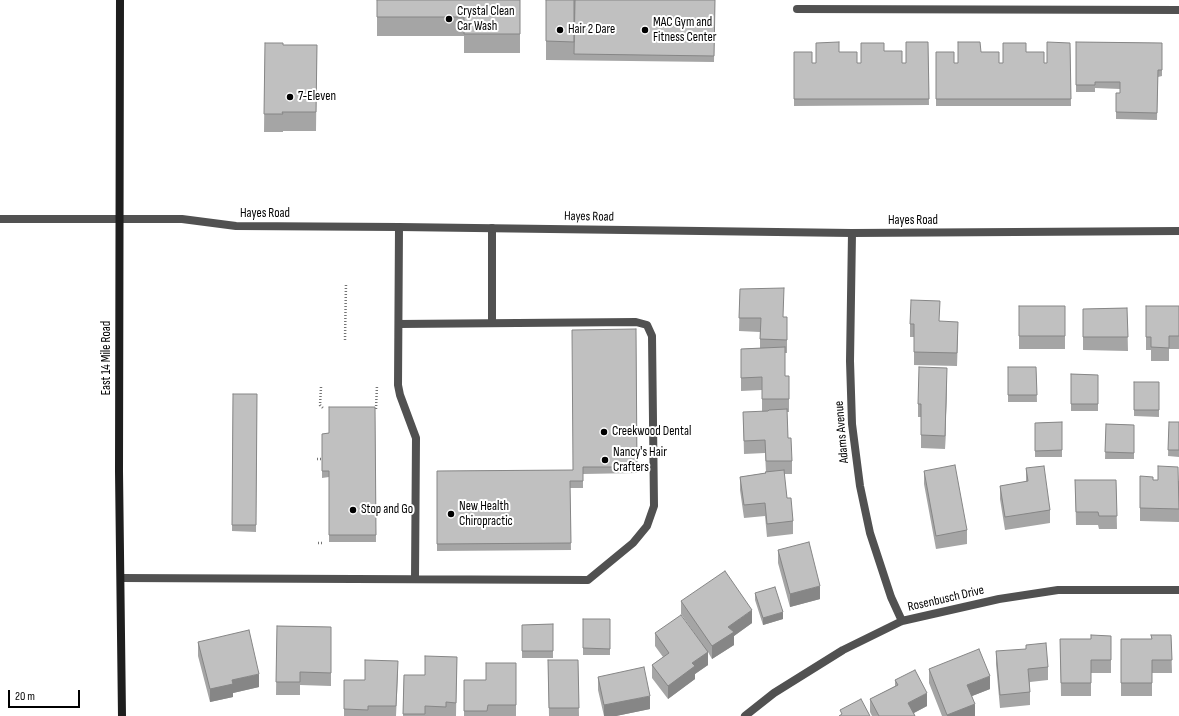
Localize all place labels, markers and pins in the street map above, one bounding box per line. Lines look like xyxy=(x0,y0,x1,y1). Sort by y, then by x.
place label: Crystal Clean Car Wash xyxy=(457,4,515,35)
marker: Crystal Clean Car Wash xyxy=(444,14,454,24)
place label: MAC Gym and Fitness Center xyxy=(653,15,716,46)
place label: Hair 2 Dare xyxy=(568,22,615,38)
marker: Hair 2 Dare xyxy=(555,25,565,35)
marker: MAC Gym and Fitness Center xyxy=(640,25,650,35)
place label: 7-Eleven xyxy=(298,89,336,105)
marker: 7-Eleven xyxy=(285,92,295,102)
place label: Creekwood Dental xyxy=(612,424,691,440)
marker: Creekwood Dental xyxy=(599,427,609,437)
place label: Nancy's Hair Crafters xyxy=(613,445,667,476)
marker: Nancy's Hair Crafters xyxy=(600,455,610,465)
place label: New Health Chiropractic xyxy=(459,499,513,530)
place label: Stop and Go xyxy=(361,502,413,518)
marker: Stop and Go xyxy=(348,505,358,515)
marker: New Health Chiropractic xyxy=(446,509,456,519)

